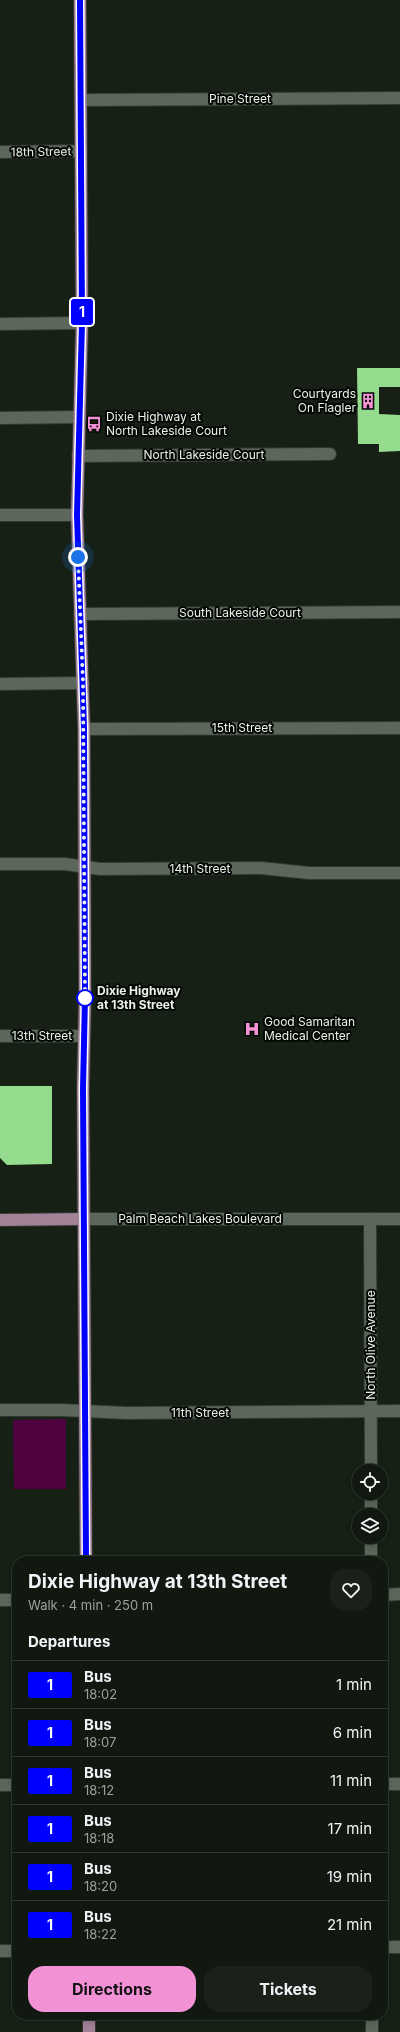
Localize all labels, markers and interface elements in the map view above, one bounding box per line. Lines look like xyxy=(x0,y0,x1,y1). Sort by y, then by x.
street label: Pine Street xyxy=(209,91,271,106)
street label: 18th Street xyxy=(11,143,71,160)
line badge: 1 xyxy=(69,299,95,325)
text: 1 xyxy=(79,303,85,320)
place label: Courtyards On Flagler xyxy=(293,386,356,415)
building icon: Courtyards On Flagler xyxy=(359,392,377,410)
place label: Dixie Highway at North Lakeside Court xyxy=(106,409,227,438)
bus stop icon: Dixie Highway at North Lakeside Court xyxy=(85,415,103,433)
street label: North Lakeside Court xyxy=(144,447,264,462)
your location xyxy=(68,547,88,567)
street label: South Lakeside Court xyxy=(179,605,301,620)
street label: 15th Street xyxy=(212,720,272,735)
street label: 14th Street xyxy=(170,861,231,876)
place label: Dixie Highway at 13th Street xyxy=(97,983,181,1012)
marker: Dixie Highway at 13th Street xyxy=(76,989,94,1007)
place label: Good Samaritan Medical Center xyxy=(264,1014,355,1043)
hospital icon: Good Samaritan Medical Center xyxy=(243,1020,261,1038)
street label: 13th Street xyxy=(12,1028,72,1043)
street label: Palm Beach Lakes Boulevard xyxy=(118,1211,282,1226)
street label: North Olive Avenue xyxy=(363,1290,378,1400)
street label: 11th Street xyxy=(171,1405,229,1420)
map controls xyxy=(352,1464,388,1544)
button: locate xyxy=(352,1464,388,1500)
button: layers xyxy=(352,1508,388,1544)
button: heart xyxy=(330,1569,372,1611)
text: Dixie Highway at 13th Street xyxy=(28,1570,287,1593)
text: Walk · 4 min · 250 m xyxy=(28,1597,153,1613)
text: Departures xyxy=(28,1632,110,1651)
text: Bus xyxy=(84,1667,112,1686)
text: 1 min xyxy=(336,1675,372,1694)
text: 1 xyxy=(47,1676,53,1693)
text: 18:02 xyxy=(84,1686,117,1702)
text: Bus xyxy=(84,1715,112,1734)
text: 6 min xyxy=(333,1723,372,1742)
text: 1 xyxy=(47,1724,53,1741)
text: 18:07 xyxy=(84,1734,116,1750)
text: Bus xyxy=(84,1763,112,1782)
text: 11 min xyxy=(330,1771,372,1790)
text: 1 xyxy=(47,1772,53,1789)
text: 18:12 xyxy=(84,1782,114,1798)
text: Bus xyxy=(84,1811,112,1830)
text: 17 min xyxy=(328,1819,372,1838)
text: 1 xyxy=(47,1820,53,1837)
text: 18:18 xyxy=(84,1830,114,1846)
text: Bus xyxy=(84,1859,112,1878)
text: 19 min xyxy=(327,1867,372,1886)
text: 1 xyxy=(47,1868,53,1885)
text: 18:20 xyxy=(84,1878,117,1894)
text: Bus xyxy=(84,1907,112,1926)
text: 21 min xyxy=(327,1915,372,1934)
text: 1 xyxy=(47,1916,53,1933)
text: 18:22 xyxy=(84,1926,117,1942)
button: Directions xyxy=(28,1966,196,2012)
button: Tickets xyxy=(204,1966,372,2012)

